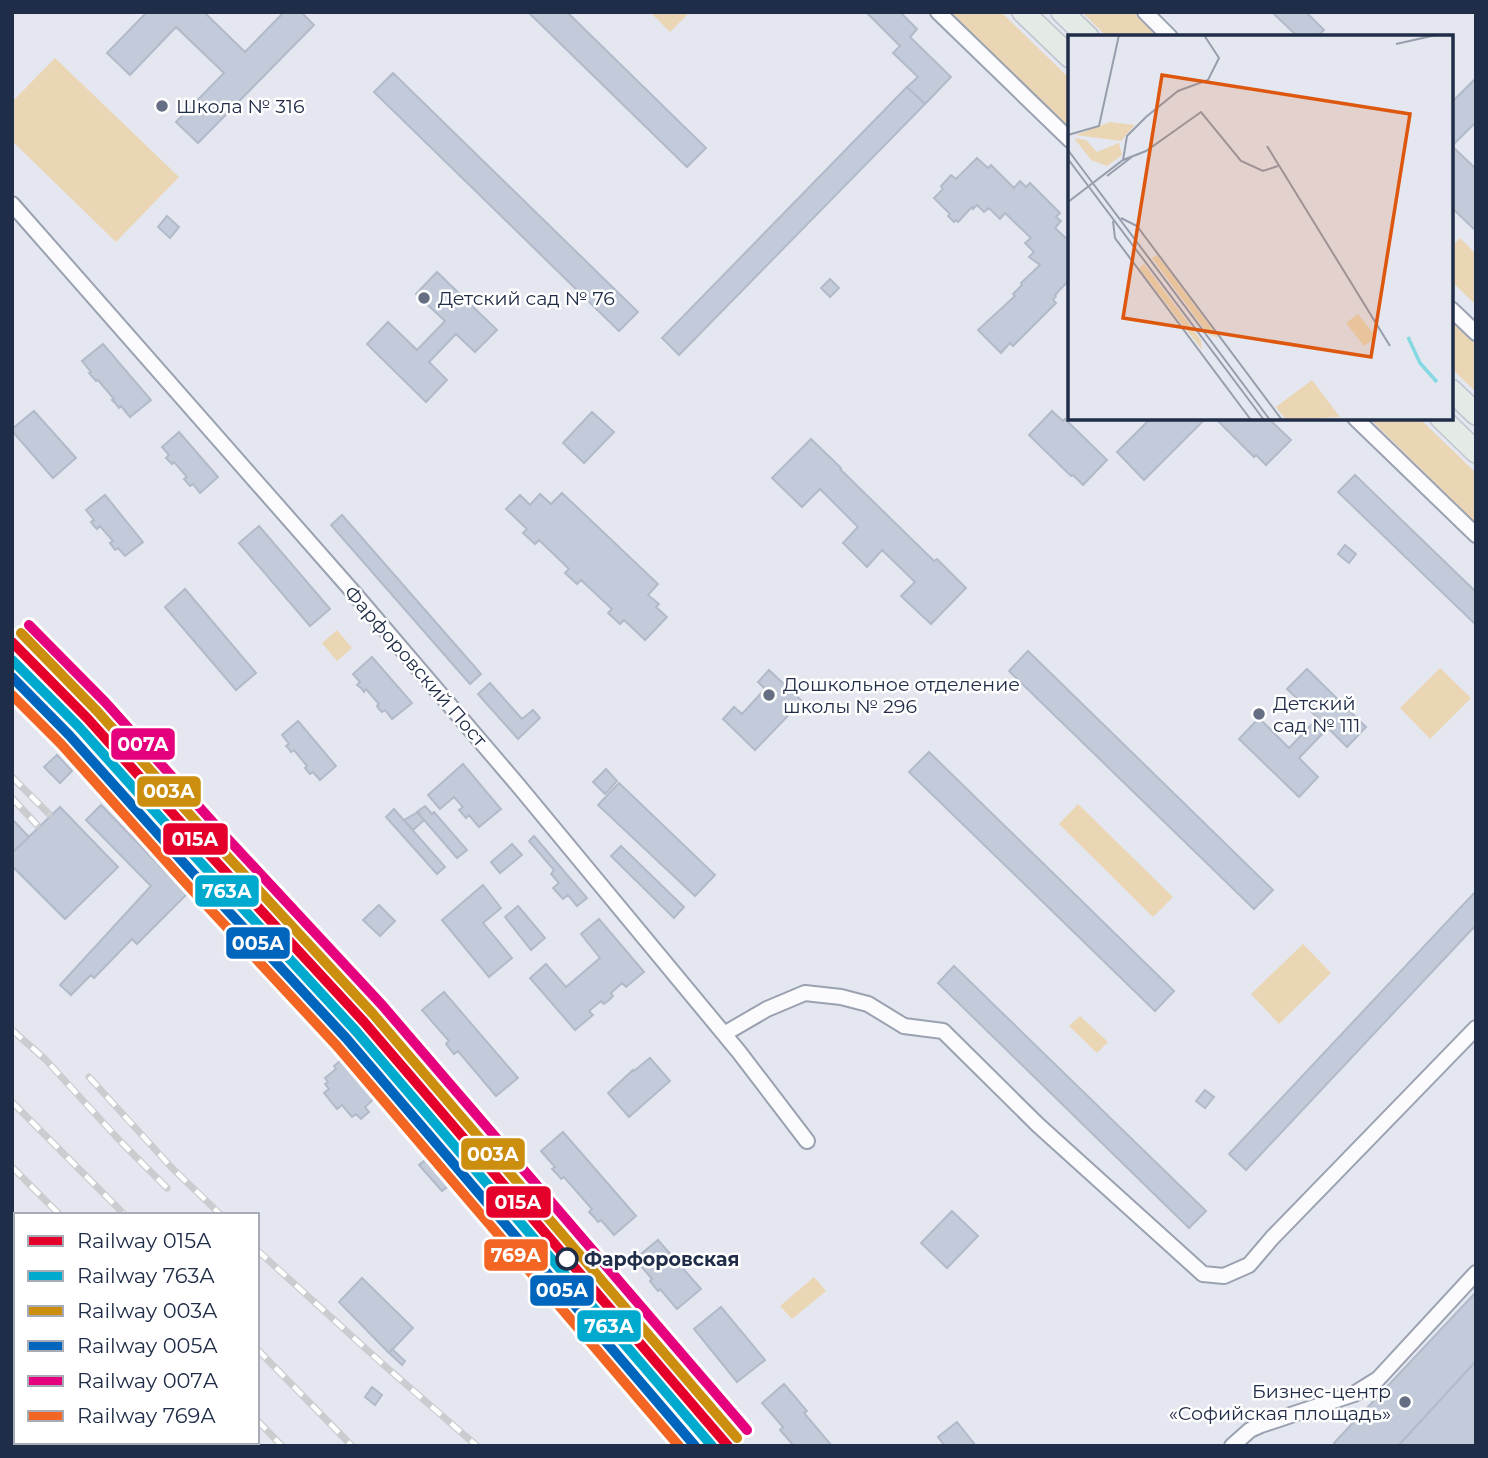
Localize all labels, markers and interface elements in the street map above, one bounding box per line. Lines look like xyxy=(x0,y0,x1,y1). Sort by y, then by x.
inset map xyxy=(1068,35,1453,420)
place label: Школа № 316 xyxy=(176,95,305,118)
marker: Школа № 316 xyxy=(154,98,170,114)
place label: Детский сад № 76 xyxy=(438,287,615,310)
marker: Детский сад № 76 xyxy=(416,290,432,306)
street label: Фарфоровский Пост xyxy=(340,581,492,751)
place label: Дошкольное отделение школы № 296 xyxy=(783,673,1020,718)
marker: Дошкольное отделение школы № 296 xyxy=(761,687,777,703)
place label: Детский сад № 111 xyxy=(1273,692,1360,737)
marker: Детский сад № 111 xyxy=(1251,706,1267,722)
line badge: 007А xyxy=(110,727,176,761)
text: 007А xyxy=(117,733,170,756)
line badge: 003А xyxy=(136,775,202,808)
text: 003А xyxy=(143,780,196,803)
line badge: 015А xyxy=(162,822,229,856)
text: 015А xyxy=(172,828,219,851)
line badge: 763А xyxy=(194,874,260,908)
text: 763А xyxy=(202,880,253,903)
line badge: 005А xyxy=(225,926,291,960)
text: 005А xyxy=(232,932,285,955)
line badge: 003А xyxy=(460,1137,526,1171)
text: 003А xyxy=(467,1143,520,1166)
line badge: 015А xyxy=(485,1185,552,1219)
text: 015А xyxy=(495,1191,542,1214)
legend xyxy=(14,1213,259,1444)
text: Railway 015А xyxy=(77,1228,212,1253)
line badge: 769А xyxy=(483,1238,549,1272)
text: 769А xyxy=(491,1244,542,1267)
marker: Фарфоровская xyxy=(556,1248,578,1270)
place label: Фарфоровская xyxy=(584,1248,739,1271)
text: Railway 763А xyxy=(77,1263,215,1288)
line badge: 005А xyxy=(529,1274,595,1307)
text: 005А xyxy=(536,1279,589,1302)
text: Railway 003А xyxy=(77,1298,218,1323)
line badge: 763А xyxy=(576,1309,642,1343)
text: 763А xyxy=(584,1315,635,1338)
text: Railway 005А xyxy=(77,1333,218,1358)
text: Railway 007А xyxy=(77,1368,219,1393)
place label: Бизнес-центр «Софийская площадь» xyxy=(1169,1380,1391,1425)
marker: Бизнес-центр «Софийская площадь» xyxy=(1397,1394,1413,1410)
text: Railway 769А xyxy=(77,1403,216,1428)

